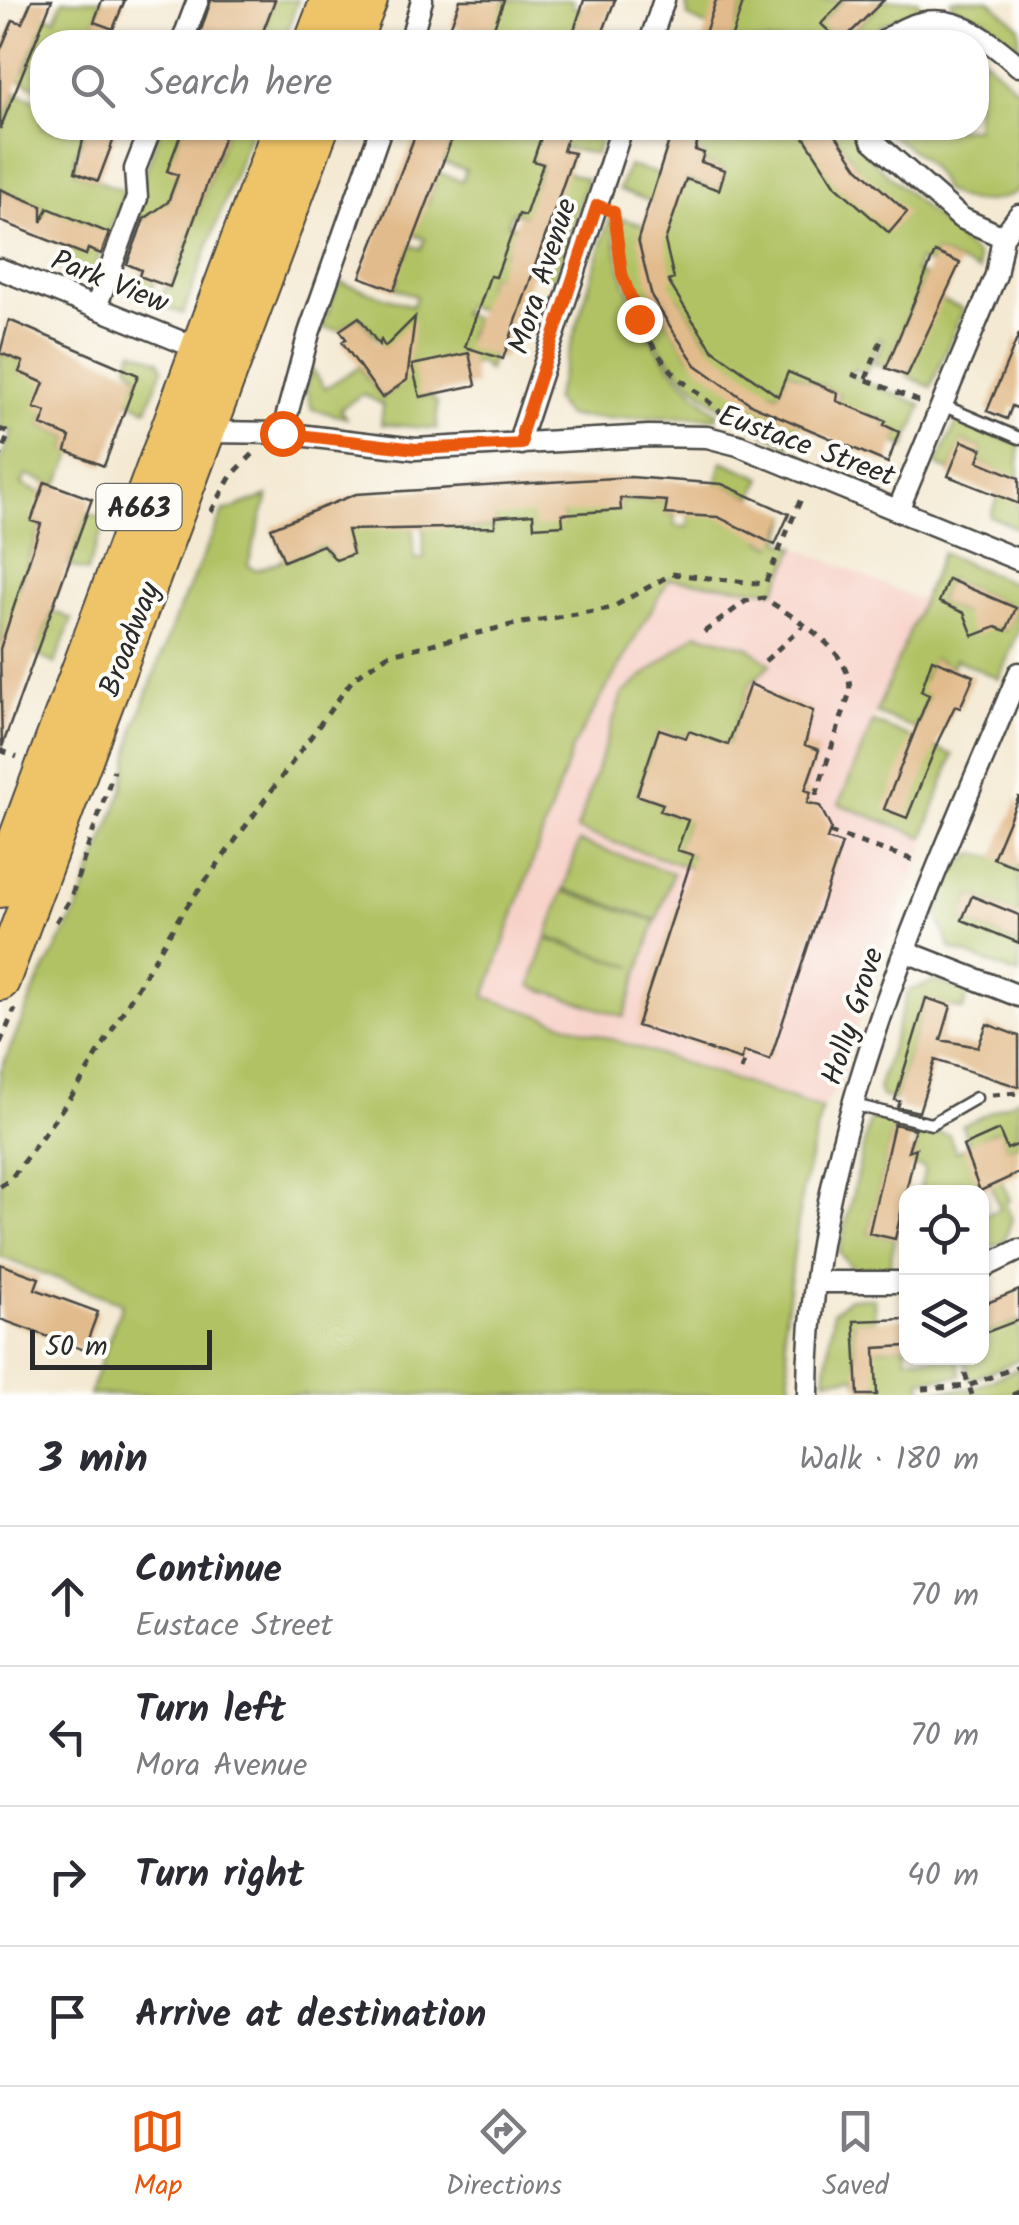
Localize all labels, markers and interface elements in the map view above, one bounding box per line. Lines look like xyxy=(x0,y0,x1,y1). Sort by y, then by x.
search box xyxy=(30,30,989,140)
text: Search here xyxy=(145,55,332,115)
icon: search xyxy=(65,58,120,113)
street label: Mora Avenue xyxy=(496,192,592,361)
street label: Park View xyxy=(43,238,176,328)
route end xyxy=(617,297,663,343)
street label: Eustace Street xyxy=(711,393,902,501)
route start xyxy=(260,411,306,457)
road number: A663 xyxy=(96,484,182,530)
street label: Broadway xyxy=(87,574,175,704)
street label: Holly Grove xyxy=(809,941,899,1092)
map controls xyxy=(899,1185,989,1365)
button: locate xyxy=(899,1185,989,1275)
button: layers xyxy=(899,1275,989,1365)
scale bar xyxy=(30,1325,212,1370)
text: 50 m xyxy=(45,1325,108,1370)
text: 3 min xyxy=(40,1427,148,1494)
text: Walk · 180 m xyxy=(799,1435,979,1486)
text: Continue xyxy=(135,1541,282,1601)
icon: ahead xyxy=(40,1569,95,1624)
text: 70 m xyxy=(910,1571,979,1622)
text: Eustace Street xyxy=(135,1601,333,1652)
text: Turn left xyxy=(135,1681,286,1741)
icon: left xyxy=(40,1709,95,1764)
text: 70 m xyxy=(910,1711,979,1762)
text: Mora Avenue xyxy=(135,1741,307,1792)
text: Turn right xyxy=(135,1846,304,1906)
icon: right xyxy=(40,1849,95,1904)
text: 40 m xyxy=(907,1851,979,1902)
text: Arrive at destination xyxy=(135,1986,486,2046)
icon: arrive xyxy=(40,1989,95,2044)
tab: Map xyxy=(130,2104,185,2209)
tab: Directions xyxy=(446,2104,562,2209)
tab: Saved xyxy=(822,2104,889,2209)

